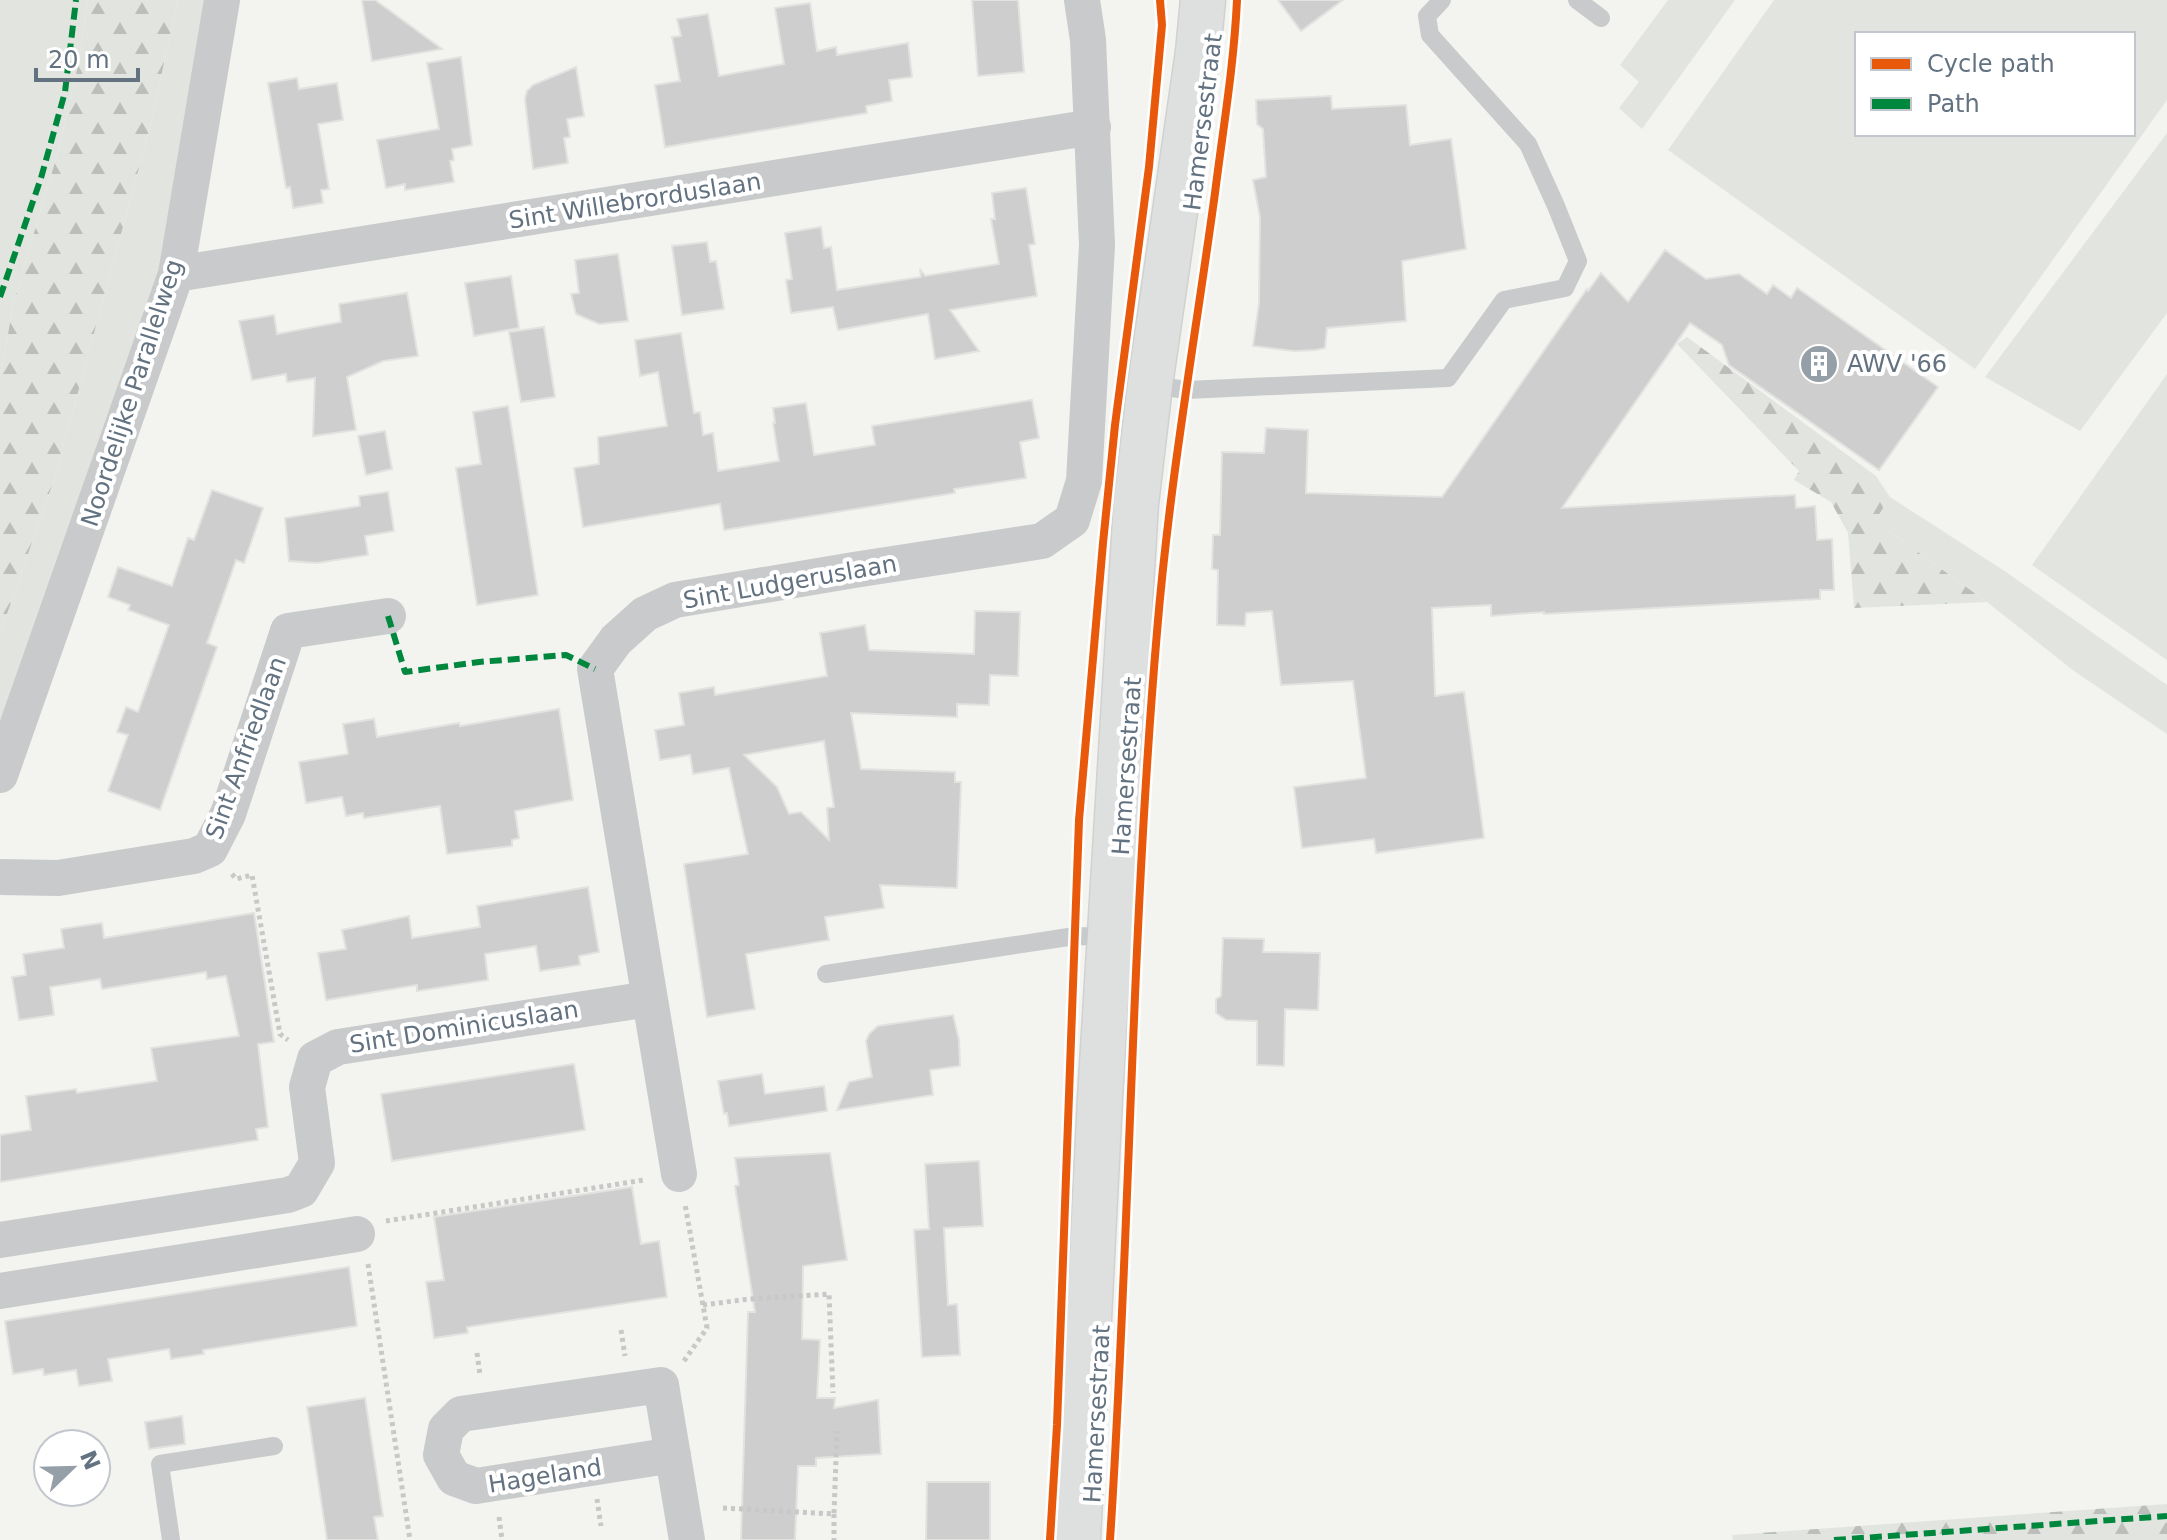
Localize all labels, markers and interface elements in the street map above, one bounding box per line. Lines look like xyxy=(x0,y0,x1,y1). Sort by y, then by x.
scale bar xyxy=(36,32,138,82)
street label: Hamersestraat xyxy=(1178,32,1228,212)
legend xyxy=(1855,32,2135,136)
text: 20 m xyxy=(48,46,110,74)
text: Cycle path xyxy=(1927,50,2055,78)
text: Path xyxy=(1927,90,1980,118)
street label: Sint Willebrorduslaan xyxy=(507,167,763,235)
street label: Noordelijke Parallelweg xyxy=(76,256,188,530)
building icon: AWV '66 xyxy=(1798,343,1840,385)
place label: AWV '66 xyxy=(1847,350,1947,378)
street label: Sint Ludgeruslaan xyxy=(681,549,899,615)
street label: Sint Anfriedlaan xyxy=(200,653,292,843)
street label: Hamersestraat xyxy=(1107,676,1147,856)
street label: Sint Dominicuslaan xyxy=(348,995,580,1059)
street label: Hamersestraat xyxy=(1078,1324,1116,1504)
north arrow xyxy=(32,1428,112,1508)
text: N xyxy=(75,1447,105,1474)
street label: Hageland xyxy=(486,1453,604,1499)

